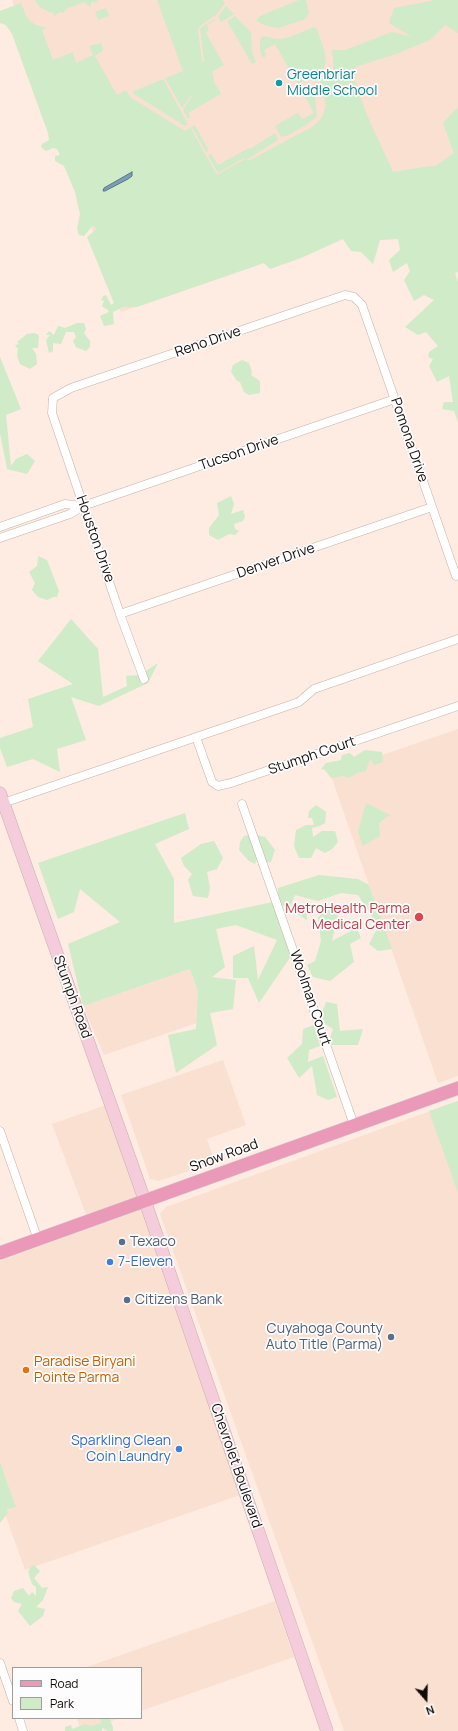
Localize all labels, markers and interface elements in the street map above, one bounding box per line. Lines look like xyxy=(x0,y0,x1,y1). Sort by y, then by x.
place label: Greenbriar Middle School xyxy=(287,67,377,100)
marker: Greenbriar Middle School xyxy=(274,78,284,88)
street label: Reno Drive xyxy=(173,323,243,361)
street label: Pomona Drive xyxy=(387,395,431,485)
street label: Tucson Drive xyxy=(197,432,281,474)
street label: Houston Drive xyxy=(72,493,118,585)
street label: Denver Drive xyxy=(235,540,317,582)
street label: Stumph Court xyxy=(266,733,358,779)
place label: MetroHealth Parma Medical Center xyxy=(285,901,410,934)
marker: MetroHealth Parma Medical Center xyxy=(413,911,425,923)
street label: Woolman Court xyxy=(286,948,334,1048)
street label: Stumph Road xyxy=(49,953,95,1041)
street label: Snow Road xyxy=(187,1136,261,1176)
place label: Texaco xyxy=(130,1234,176,1250)
marker: Texaco xyxy=(117,1237,127,1247)
place label: 7-Eleven xyxy=(118,1254,173,1270)
marker: 7-Eleven xyxy=(105,1257,115,1267)
place label: Citizens Bank xyxy=(135,1292,222,1308)
marker: Citizens Bank xyxy=(122,1295,132,1305)
place label: Cuyahoga County Auto Title (Parma) xyxy=(266,1321,383,1354)
marker: Cuyahoga County Auto Title (Parma) xyxy=(386,1332,396,1342)
place label: Paradise Biryani Pointe Parma xyxy=(34,1354,136,1386)
marker: Paradise Biryani Pointe Parma xyxy=(21,1365,31,1375)
street label: Chevrolet Boulevard xyxy=(207,1402,265,1530)
place label: Sparkling Clean Coin Laundry xyxy=(71,1433,171,1466)
marker: Sparkling Clean Coin Laundry xyxy=(174,1444,184,1454)
legend xyxy=(12,1667,142,1719)
text: Road xyxy=(50,1675,78,1692)
north arrow xyxy=(406,1679,446,1719)
text: Park xyxy=(50,1695,74,1712)
text: N xyxy=(424,1702,437,1719)

